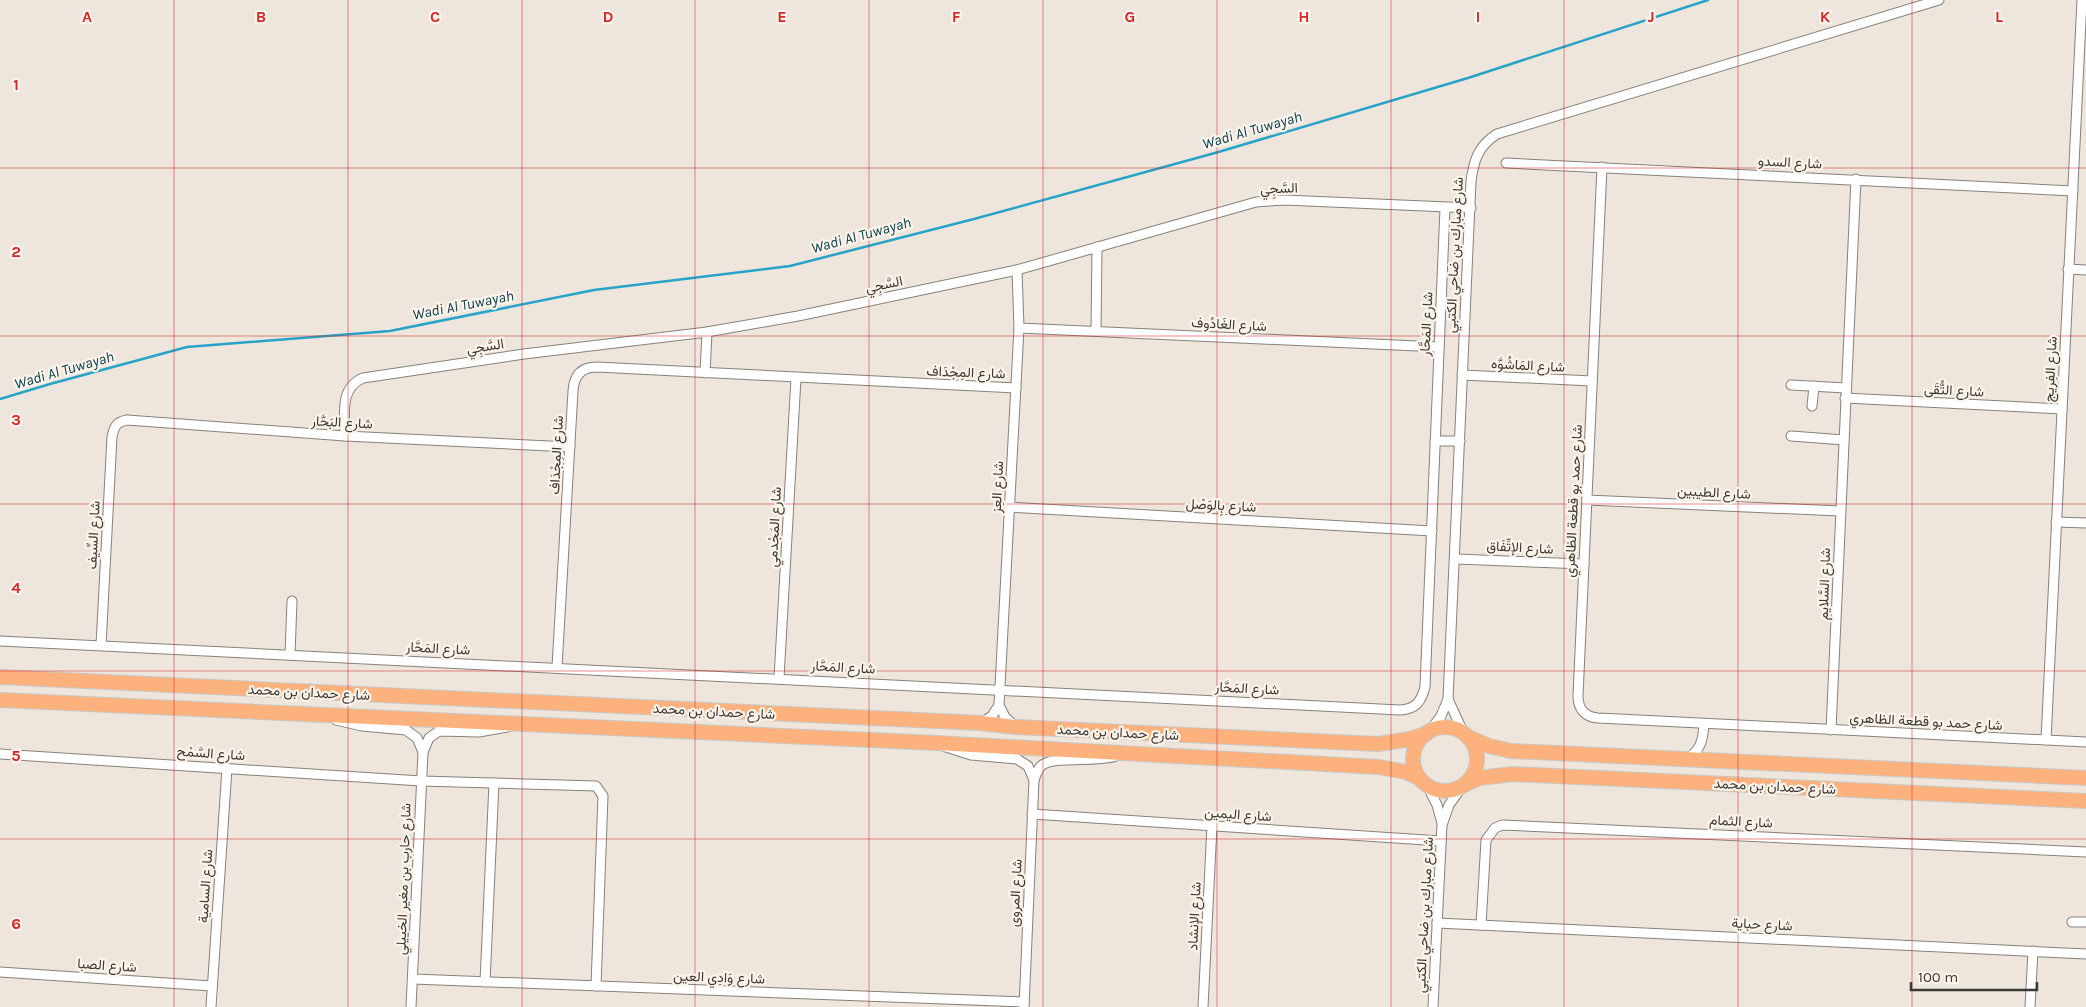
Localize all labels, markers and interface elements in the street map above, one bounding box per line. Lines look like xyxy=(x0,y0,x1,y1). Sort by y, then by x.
text: A xyxy=(82,7,92,26)
text: B xyxy=(256,7,266,26)
text: C xyxy=(430,7,440,26)
text: D xyxy=(603,7,614,26)
text: E xyxy=(777,7,787,26)
text: F xyxy=(952,7,961,26)
text: G xyxy=(1125,7,1135,26)
text: H xyxy=(1298,7,1310,26)
text: I xyxy=(1476,7,1480,26)
text: J xyxy=(1647,7,1655,26)
text: K xyxy=(1820,7,1831,26)
text: L xyxy=(1995,7,2003,26)
text: 1 xyxy=(13,75,19,94)
water label: Wadi Al Tuwayah xyxy=(1200,107,1304,153)
street label: شارع السدو xyxy=(1757,152,1822,175)
street label: شارع مبارك بن ضاحي الكتبي xyxy=(1442,177,1470,334)
street label: السَّجِي xyxy=(1260,179,1298,201)
water label: Wadi Al Tuwayah xyxy=(809,213,913,257)
text: 2 xyxy=(11,242,21,261)
street label: السَّجِي xyxy=(864,272,905,300)
water label: Wadi Al Tuwayah xyxy=(411,286,515,324)
street label: شارع المَحَّار xyxy=(1416,291,1439,358)
street label: شارع الغَادُوف xyxy=(1191,314,1267,337)
street label: السَّجِي xyxy=(465,335,506,361)
street label: شارع الفِريج xyxy=(2040,336,2063,402)
water label: Wadi Al Tuwayah xyxy=(12,347,116,393)
street label: شارع المَاشُوَّه xyxy=(1490,355,1566,378)
street label: شارع المِجْدَاف xyxy=(926,363,1006,384)
street label: شارع التُّقَى xyxy=(1923,379,1985,403)
text: 3 xyxy=(11,410,21,429)
street label: شارع البَحَّار xyxy=(310,412,373,435)
street label: شارع المِجْدَاف xyxy=(546,415,569,495)
street label: شارع حمد بو قطعة الظاهري xyxy=(1561,424,1589,578)
street label: شارع العِز xyxy=(988,461,1009,515)
street label: شارع الطيبين xyxy=(1677,482,1751,505)
street label: شارع المَجْدمي xyxy=(764,486,788,568)
street label: شارع بِالوَصْل xyxy=(1185,495,1257,518)
street label: شارع السِّيف xyxy=(83,500,106,570)
street label: شارع الإتِّفَاق xyxy=(1486,537,1554,560)
street label: شارع السَّلايم xyxy=(1815,548,1836,620)
text: 4 xyxy=(11,578,21,597)
street label: شارع المَحَّار xyxy=(404,638,471,661)
street label: شارع المَحَّار xyxy=(809,657,876,680)
street label: شارع المَحَّار xyxy=(1213,678,1280,701)
street label: شارع حمدان بن محمد xyxy=(247,681,371,706)
street label: شارع حمدان بن محمد xyxy=(652,700,776,725)
street label: شارع حمد بو قطعة الظاهري xyxy=(1849,709,2003,737)
street label: شارع حمدان بن محمد xyxy=(1056,721,1180,746)
street label: شارع السَّمْح xyxy=(176,743,246,766)
text: 5 xyxy=(11,746,21,765)
street label: شارع حمدان بن محمد xyxy=(1713,775,1837,800)
street label: شارع حارب بن مغير الخييلي xyxy=(392,803,418,955)
street label: شارع اليمين xyxy=(1204,804,1272,827)
street label: شارع الثمام xyxy=(1709,811,1773,834)
street label: شارع مبارك بن ضاحي الكتبي xyxy=(1412,837,1440,994)
street label: شارع السامية xyxy=(194,849,219,924)
street label: شارع المروى xyxy=(1005,859,1028,928)
street label: شارع الإنشاد xyxy=(1184,881,1207,951)
text: 6 xyxy=(11,914,21,933)
street label: شارع حباية xyxy=(1731,914,1793,937)
street label: شارع الصبا xyxy=(77,955,137,978)
scale bar xyxy=(1911,960,2037,992)
street label: شارع وَادِي العين xyxy=(673,967,765,991)
text: 100 m xyxy=(1918,968,1958,986)

